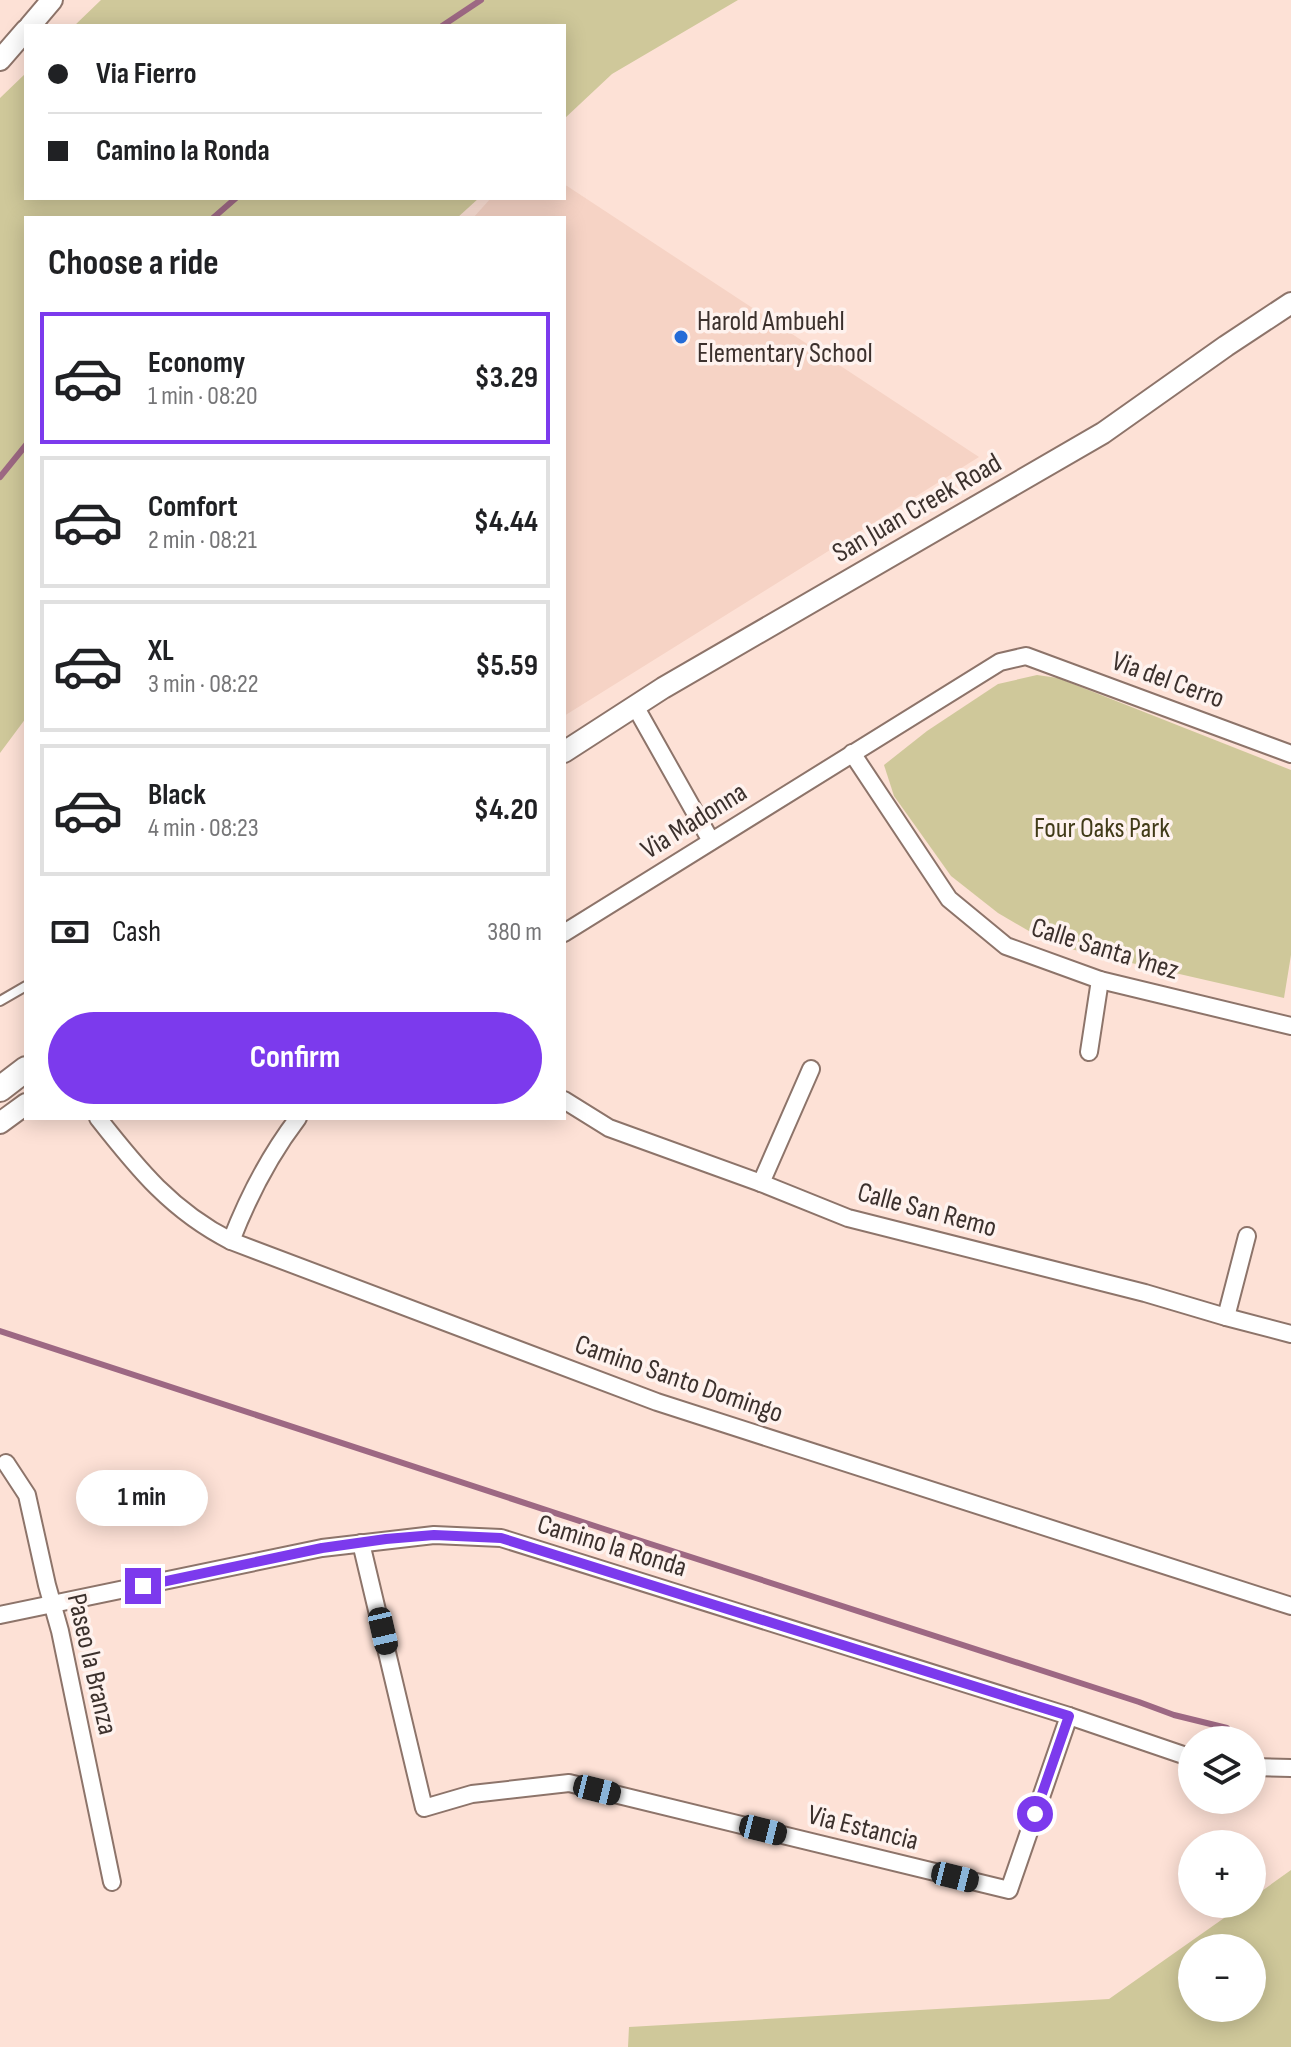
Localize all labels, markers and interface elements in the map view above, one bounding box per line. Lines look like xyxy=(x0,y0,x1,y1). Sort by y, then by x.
text: Via Fierro xyxy=(96,56,197,92)
text: Camino la Ronda xyxy=(96,133,270,169)
text: Choose a ride xyxy=(48,242,219,285)
place label: Harold Ambuehl Elementary School xyxy=(697,305,873,370)
marker: Harold Ambuehl Elementary School xyxy=(672,328,690,346)
icon: car xyxy=(52,342,124,414)
text: Economy xyxy=(148,345,245,381)
text: $3.29 xyxy=(474,360,538,396)
text: 1 min · 08:20 xyxy=(148,381,258,412)
street label: San Juan Creek Road xyxy=(827,446,1007,570)
icon: car xyxy=(52,486,124,558)
text: Comfort xyxy=(148,489,238,525)
text: $4.44 xyxy=(474,504,538,540)
text: 2 min · 08:21 xyxy=(148,525,257,556)
icon: car xyxy=(52,630,124,702)
text: XL xyxy=(148,633,174,669)
street label: Via del Cerro xyxy=(1107,644,1229,716)
text: $5.59 xyxy=(475,648,538,684)
text: 3 min · 08:22 xyxy=(148,669,258,700)
icon: car xyxy=(52,774,124,846)
street label: Via Madonna xyxy=(635,776,753,866)
text: Black xyxy=(148,777,206,813)
text: $4.20 xyxy=(474,792,538,828)
park label: Four Oaks Park xyxy=(1034,812,1170,845)
text: 4 min · 08:23 xyxy=(148,813,259,844)
icon: cash xyxy=(48,910,92,954)
street label: Calle Santa Ynez xyxy=(1027,911,1183,987)
text: Cash xyxy=(112,914,161,950)
text: 380 m xyxy=(487,917,542,948)
button: Confirm xyxy=(48,1012,542,1104)
street label: Calle San Remo xyxy=(854,1176,1000,1244)
street label: Camino Santo Domingo xyxy=(571,1328,787,1430)
callout: 1 min xyxy=(77,1470,209,1526)
text: 1 min xyxy=(118,1482,166,1513)
street label: Camino la Ronda xyxy=(533,1508,691,1584)
route end xyxy=(125,1568,161,1604)
street label: Paseo la Branza xyxy=(60,1590,124,1738)
car xyxy=(366,1605,400,1657)
map controls xyxy=(1178,1726,1266,2022)
button: layers xyxy=(1178,1726,1266,1814)
car xyxy=(571,1773,623,1807)
route start xyxy=(1017,1796,1053,1832)
street label: Via Estancia xyxy=(804,1798,922,1858)
car xyxy=(737,1813,789,1847)
button: + xyxy=(1178,1830,1266,1918)
car xyxy=(929,1860,981,1894)
button: − xyxy=(1178,1934,1266,2022)

